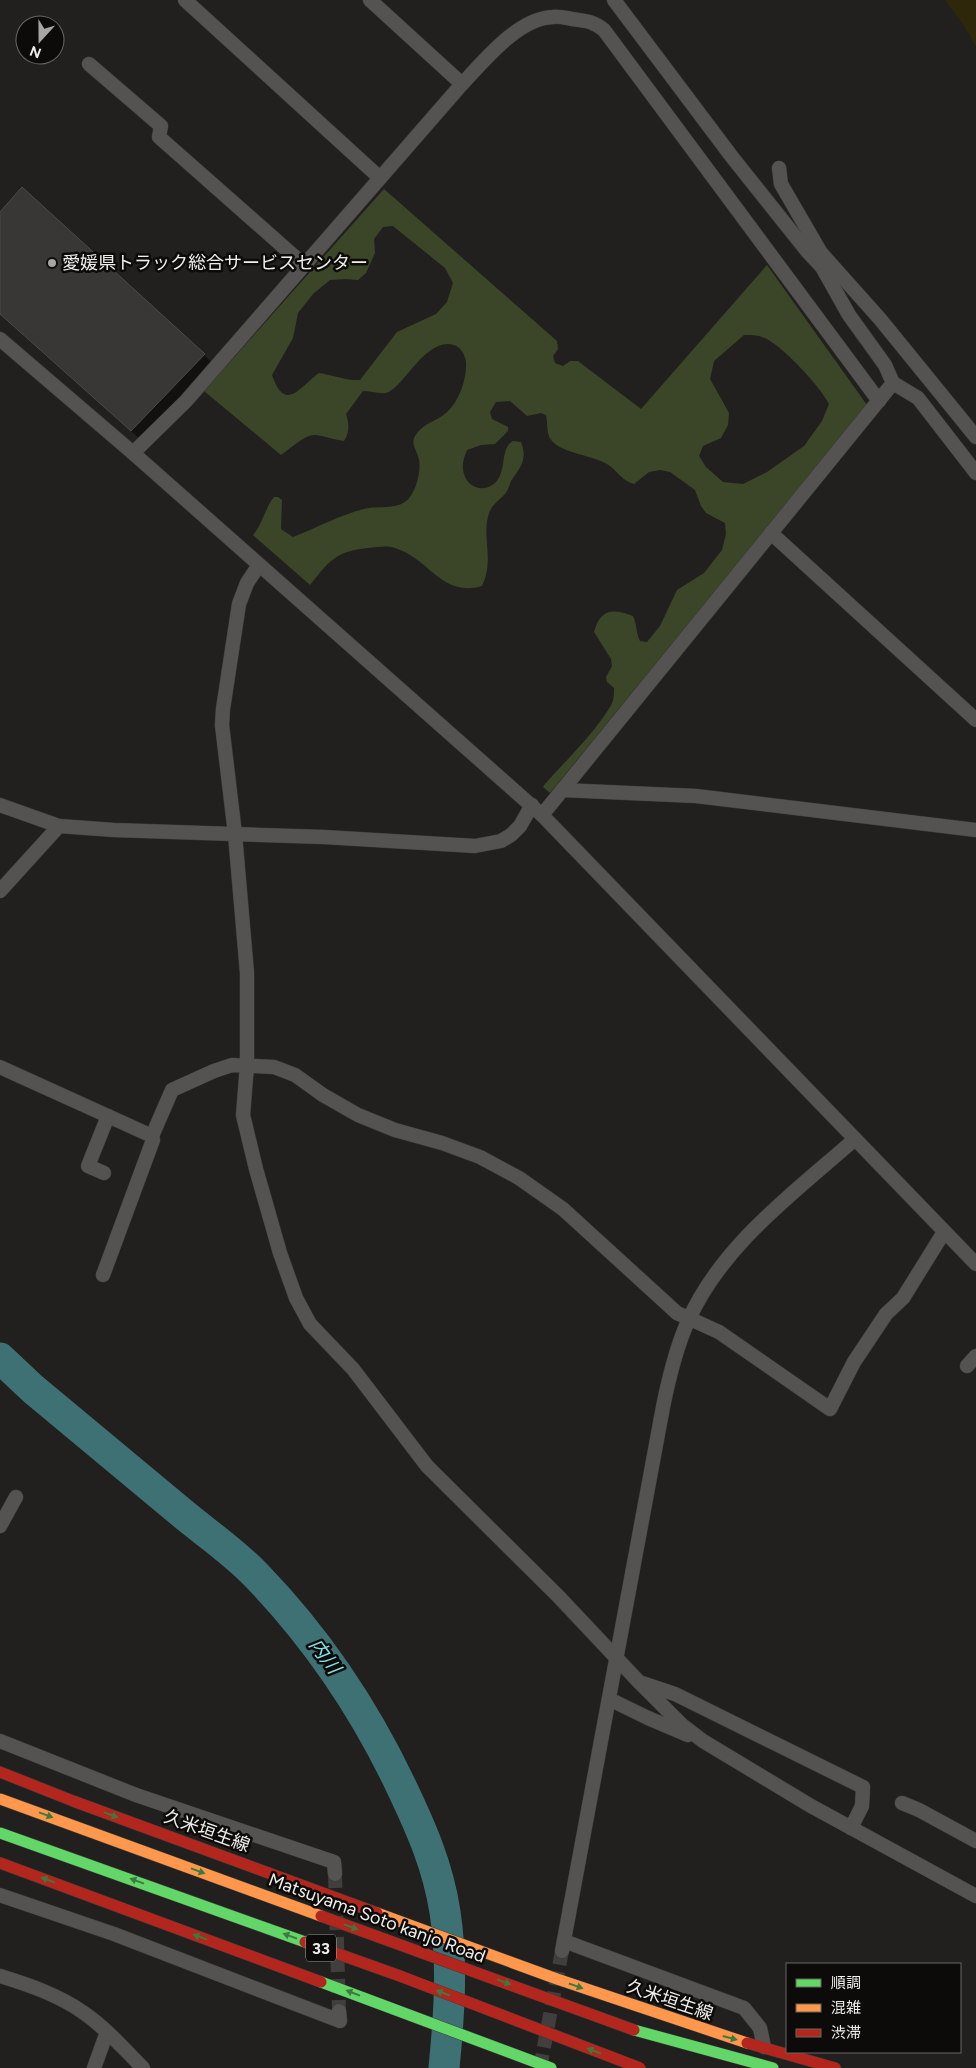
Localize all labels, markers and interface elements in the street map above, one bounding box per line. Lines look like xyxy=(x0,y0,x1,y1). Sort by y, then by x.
north arrow xyxy=(15,15,65,65)
text: N xyxy=(27,42,44,62)
place label: 愛媛県トラック総合サービスセンター xyxy=(62,252,368,274)
marker: 愛媛県トラック総合サービスセンター xyxy=(46,257,58,269)
water label: 内川 xyxy=(305,1634,347,1680)
street label: 久米垣生線 xyxy=(161,1805,253,1857)
one-way arrow xyxy=(39,1811,54,1819)
one-way arrow xyxy=(104,1811,119,1819)
one-way arrow xyxy=(191,1868,206,1875)
street label: Matsuyama Soto kanjo Road xyxy=(266,1868,488,1968)
one-way arrow xyxy=(40,1876,55,1884)
one-way arrow xyxy=(130,1877,145,1885)
one-way arrow xyxy=(344,1923,359,1931)
one-way arrow xyxy=(282,1932,297,1940)
one-way arrow xyxy=(192,1933,207,1941)
road number: 33 xyxy=(306,1935,336,1962)
legend xyxy=(786,1963,961,2053)
text: 順調 xyxy=(831,1974,861,1992)
street label: 久米垣生線 xyxy=(624,1975,716,2025)
one-way arrow xyxy=(497,1978,512,1986)
one-way arrow xyxy=(568,1983,583,1990)
one-way arrow xyxy=(345,1989,360,1996)
one-way arrow xyxy=(435,1989,450,1996)
text: 混雑 xyxy=(831,1999,861,2017)
text: 渋滞 xyxy=(831,2024,861,2042)
one-way arrow xyxy=(722,2034,737,2042)
one-way arrow xyxy=(586,2047,601,2055)

